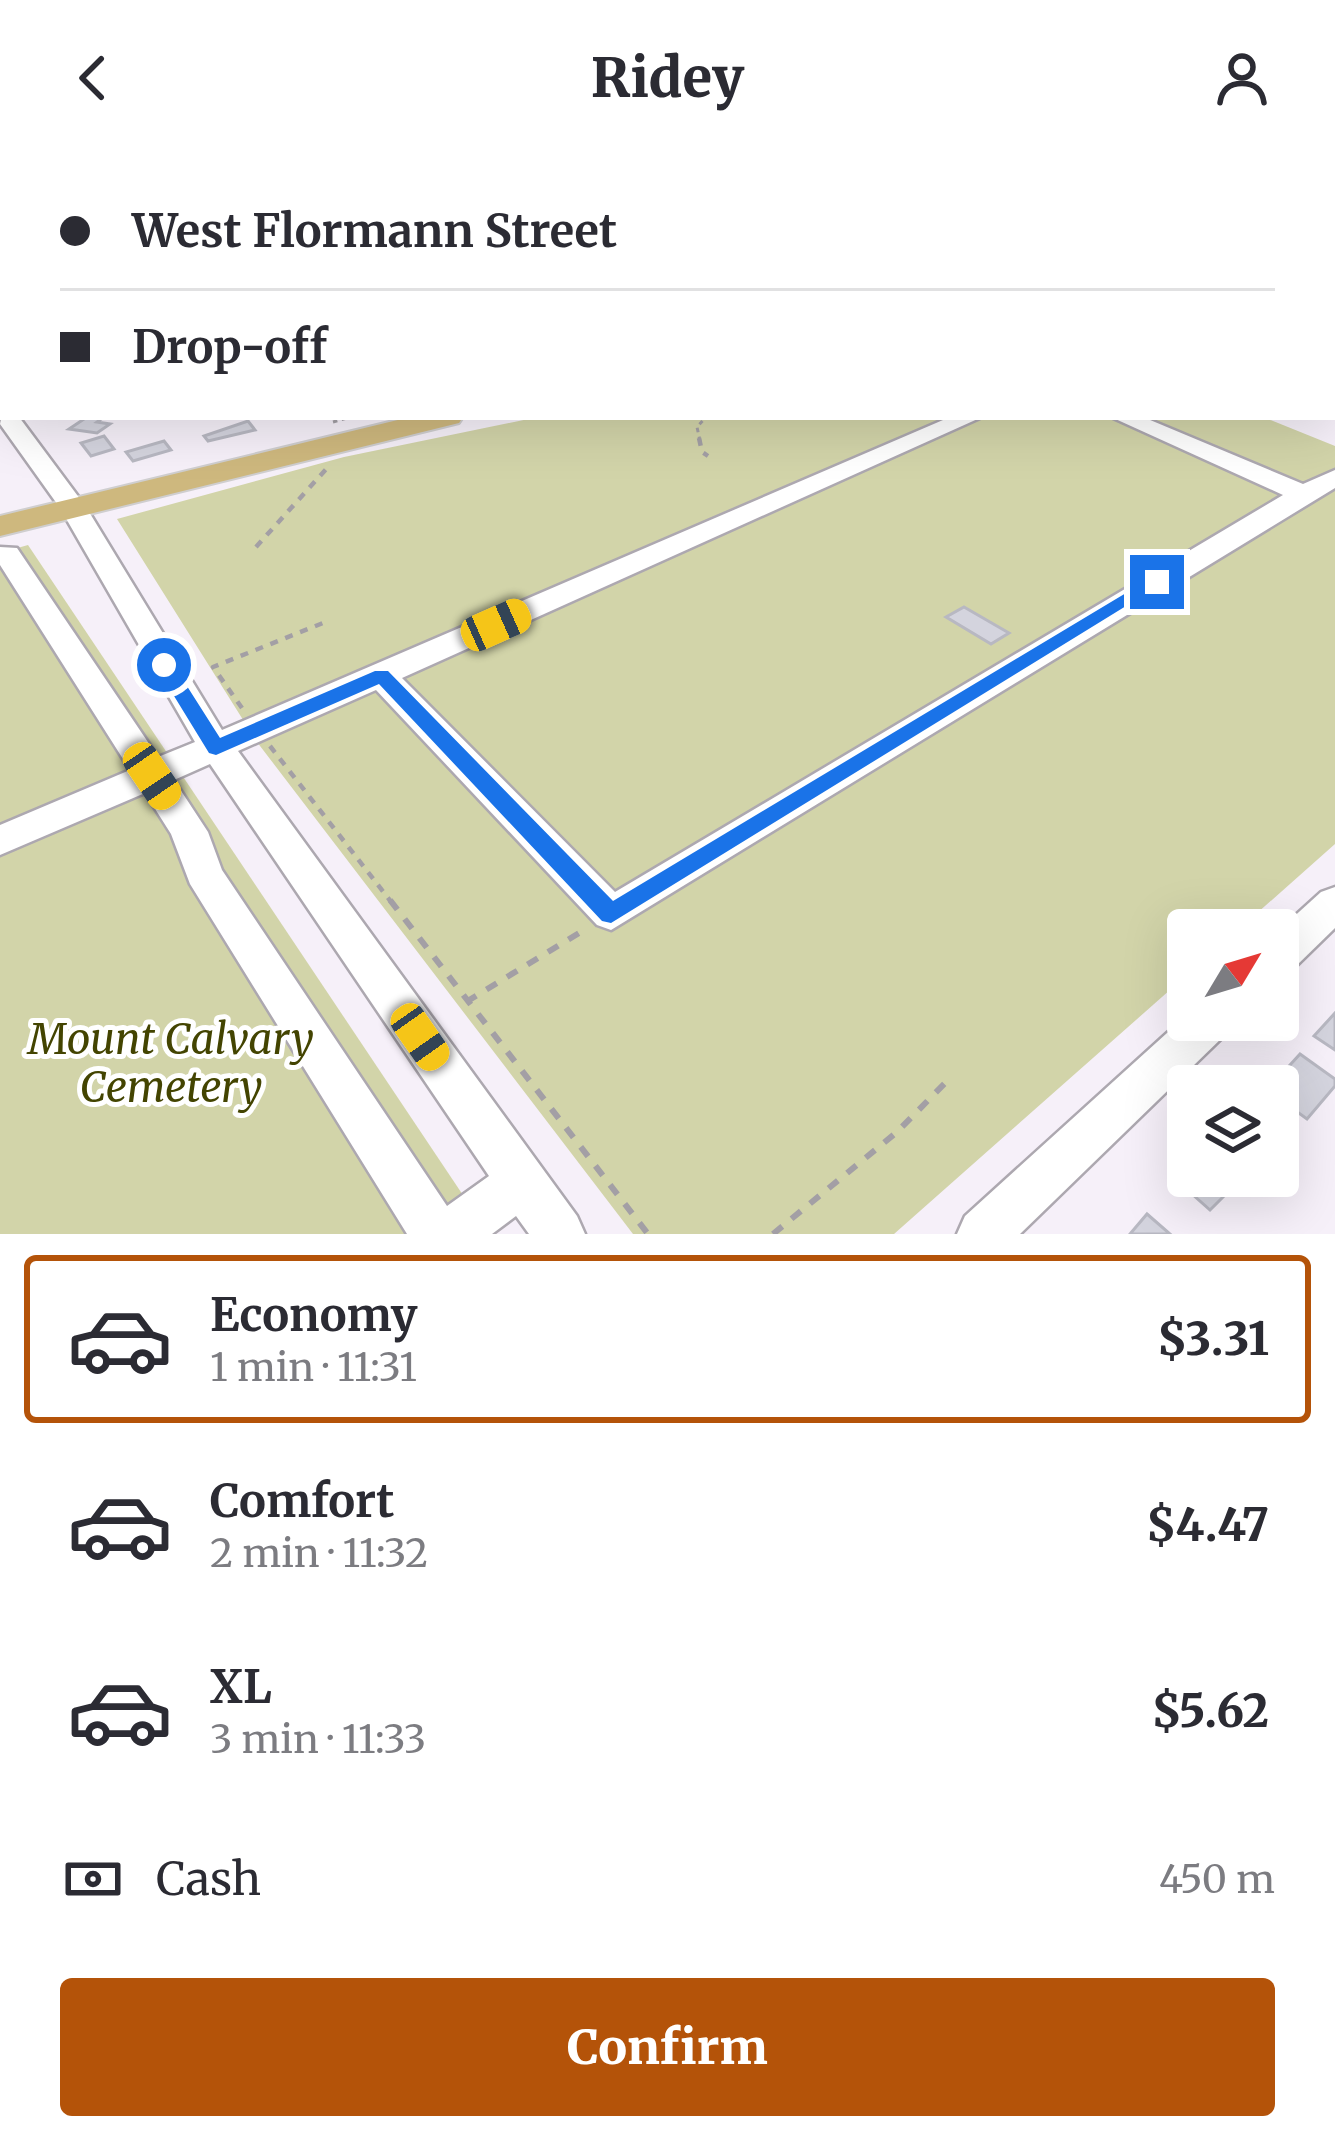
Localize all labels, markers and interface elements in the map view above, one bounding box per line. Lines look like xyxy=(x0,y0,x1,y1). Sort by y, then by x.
text: Ridey xyxy=(591,44,744,112)
icon: back xyxy=(60,45,126,111)
icon: person xyxy=(1209,45,1275,111)
text: West Flormann Street xyxy=(132,203,617,259)
text: Drop-off xyxy=(132,319,327,375)
route end xyxy=(1130,555,1184,609)
car xyxy=(456,594,536,656)
route start xyxy=(137,638,191,692)
car xyxy=(117,736,187,816)
north arrow xyxy=(1167,909,1299,1041)
map controls xyxy=(1167,909,1299,1197)
car xyxy=(385,997,455,1077)
park label: Mount Calvary Cemetery xyxy=(26,1013,314,1113)
button: layers xyxy=(1167,1065,1299,1197)
icon: car xyxy=(66,1285,174,1393)
text: Economy xyxy=(210,1287,418,1343)
text: $3.31 xyxy=(1157,1311,1269,1367)
text: 1 min · 11:31 xyxy=(210,1343,417,1392)
icon: car xyxy=(66,1471,174,1579)
text: Comfort xyxy=(210,1473,394,1529)
text: $4.47 xyxy=(1146,1497,1269,1553)
text: 2 min · 11:32 xyxy=(210,1529,428,1578)
icon: car xyxy=(66,1657,174,1765)
text: XL xyxy=(210,1659,272,1715)
text: $5.62 xyxy=(1152,1683,1269,1739)
text: 3 min · 11:33 xyxy=(210,1715,426,1764)
icon: cash xyxy=(60,1846,126,1912)
text: Cash xyxy=(156,1851,261,1907)
text: 450 m xyxy=(1159,1855,1275,1904)
button: Confirm xyxy=(60,1978,1275,2116)

